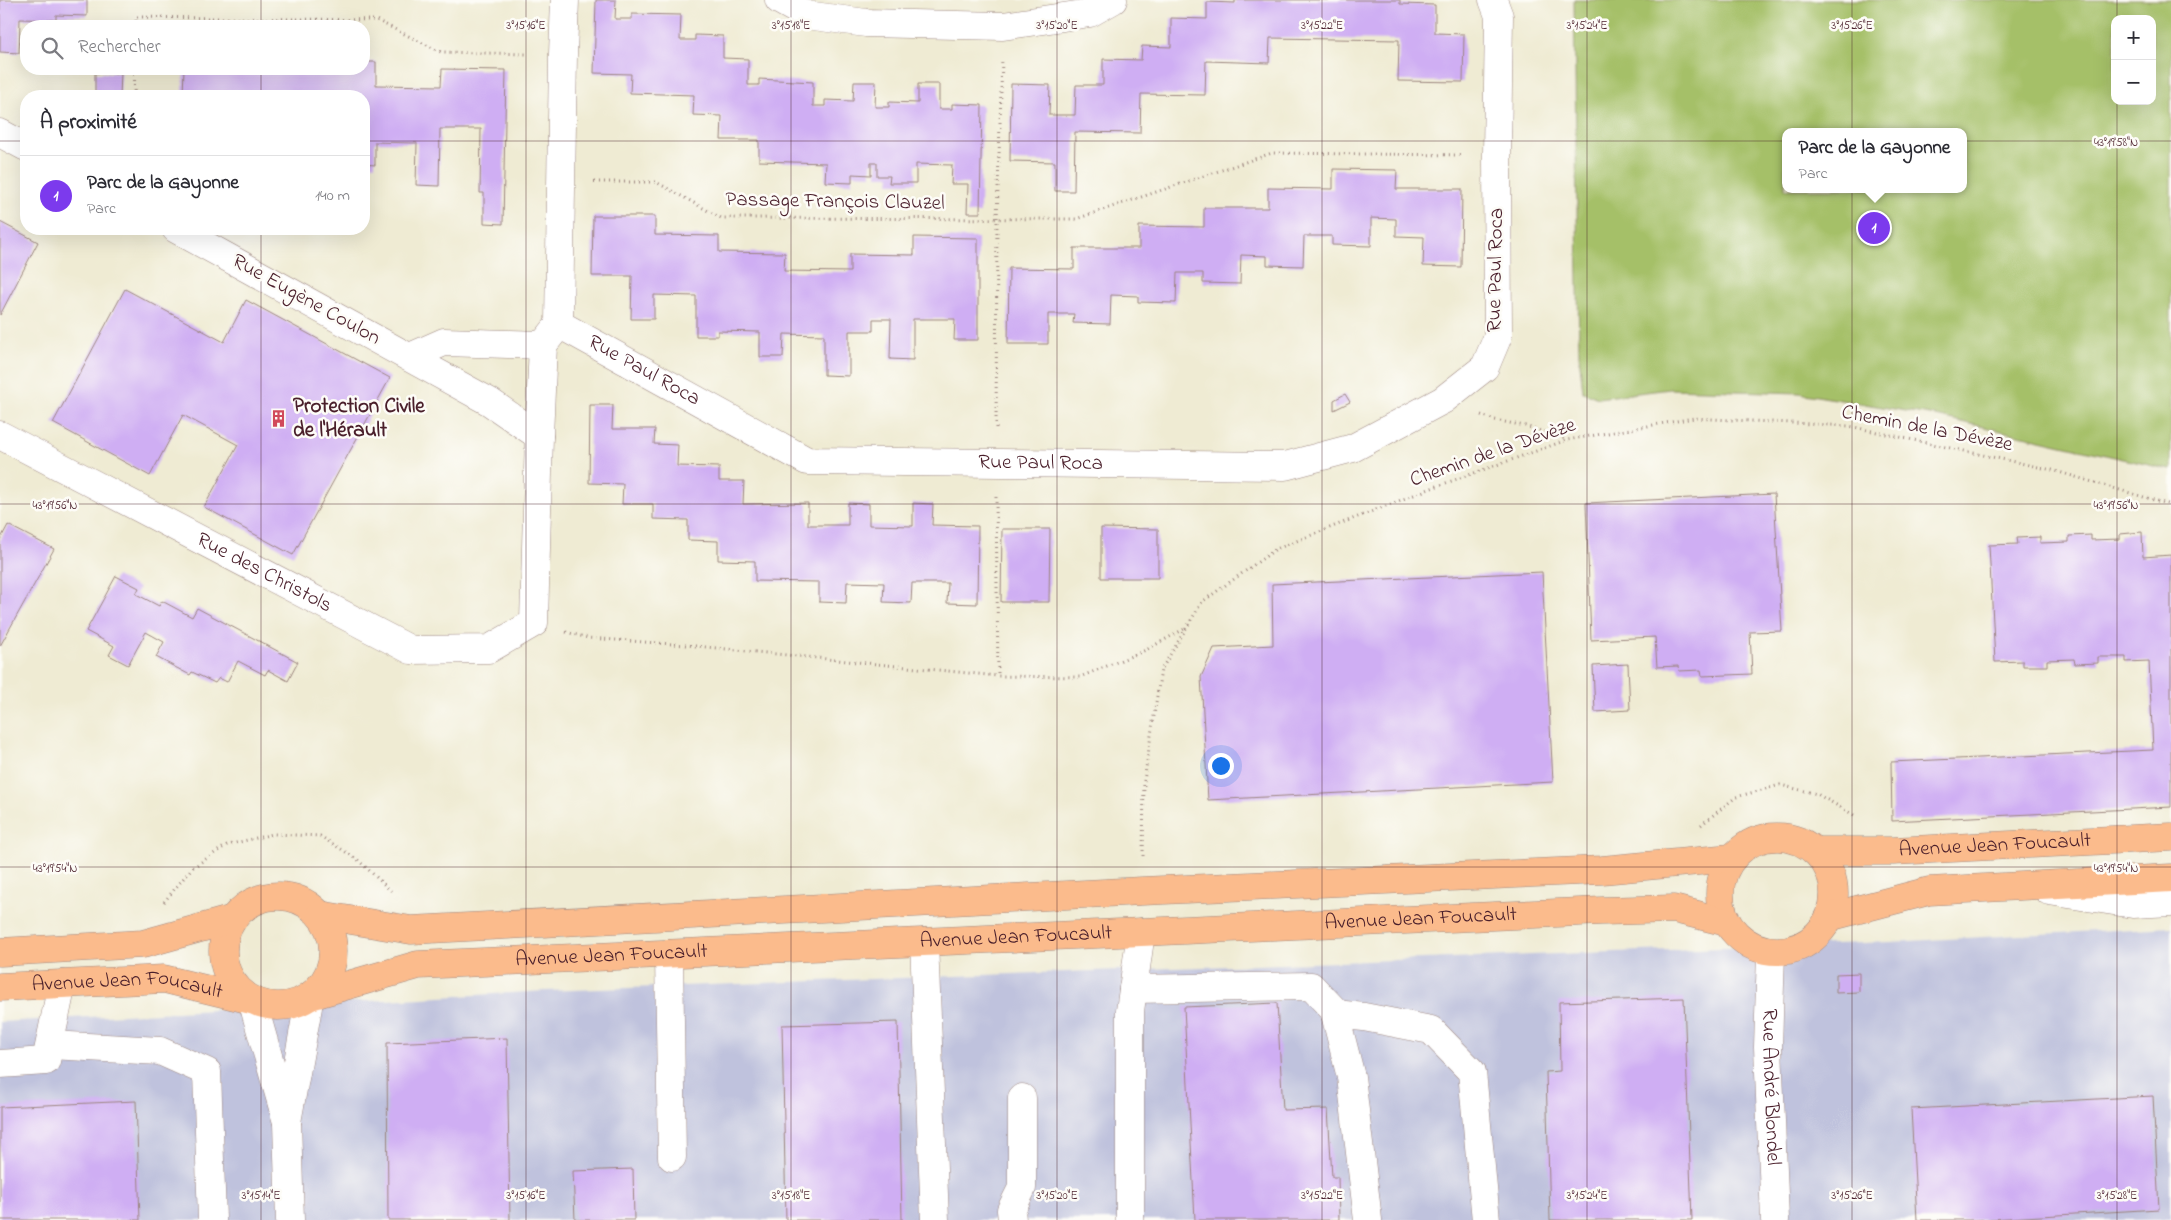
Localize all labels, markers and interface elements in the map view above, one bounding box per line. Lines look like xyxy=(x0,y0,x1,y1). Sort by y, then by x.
map controls xyxy=(2111,15,2156,105)
button: + xyxy=(2111,15,2156,60)
text: 3°15'16"E xyxy=(506,17,546,35)
text: 3°15'18"E xyxy=(772,17,810,35)
text: 3°15'20"E xyxy=(1036,17,1078,35)
text: 3°15'22"E xyxy=(1301,17,1343,35)
text: 3°15'24"E xyxy=(1566,17,1608,35)
text: 3°15'26"E xyxy=(1831,17,1873,35)
search box xyxy=(20,20,370,75)
icon: search xyxy=(38,34,66,62)
text: Rechercher xyxy=(78,34,161,61)
button: − xyxy=(2111,60,2156,105)
text: À proximité xyxy=(40,108,137,138)
popup xyxy=(1782,128,1967,193)
text: 43°19'58"N xyxy=(2094,134,2138,152)
text: Parc de la Gayonne xyxy=(1799,135,1950,162)
text: Parc xyxy=(1799,162,1828,186)
text: Parc de la Gayonne xyxy=(87,170,239,197)
text: 1 xyxy=(53,184,59,208)
text: 140 m xyxy=(315,184,350,208)
street label: Passage François Clauzel xyxy=(725,185,945,221)
text: Parc xyxy=(87,197,116,221)
street label: Rue Paul Roca xyxy=(1480,208,1512,332)
pin: 1 xyxy=(1858,209,1890,247)
street label: Rue Eugène Coulon xyxy=(225,247,386,355)
street label: Rue Paul Roca xyxy=(582,328,706,414)
place label: Protection Civile de l'Hérault xyxy=(293,392,425,446)
street label: Chemin de la Dévèze xyxy=(1839,398,2016,460)
building icon: Protection Civile de l'Hérault xyxy=(269,409,289,429)
street label: Chemin de la Dévèze xyxy=(1406,410,1581,495)
street label: Rue Paul Roca xyxy=(978,448,1103,479)
text: 43°19'56"N xyxy=(33,497,77,515)
text: 43°19'56"N xyxy=(2094,497,2138,515)
street label: Rue des Christols xyxy=(191,525,337,621)
your location xyxy=(1208,753,1234,779)
street label: Avenue Jean Foucault xyxy=(1898,826,2092,866)
text: 43°19'54"N xyxy=(33,860,77,878)
text: 43°19'54"N xyxy=(2094,860,2138,878)
street label: Avenue Jean Foucault xyxy=(1324,900,1517,939)
street label: Avenue Jean Foucault xyxy=(919,918,1113,957)
street label: Avenue Jean Foucault xyxy=(515,937,708,976)
street label: Avenue Jean Foucault xyxy=(31,964,226,1008)
street label: Rue André Blondel xyxy=(1753,1008,1788,1166)
text: 3°15'14"E xyxy=(242,1187,280,1205)
text: 3°15'16"E xyxy=(506,1187,546,1205)
text: 3°15'18"E xyxy=(772,1187,810,1205)
text: 3°15'20"E xyxy=(1036,1187,1078,1205)
text: 3°15'22"E xyxy=(1301,1187,1343,1205)
text: 3°15'24"E xyxy=(1566,1187,1608,1205)
text: 3°15'26"E xyxy=(1831,1187,1873,1205)
text: 3°15'28"E xyxy=(2097,1187,2137,1205)

